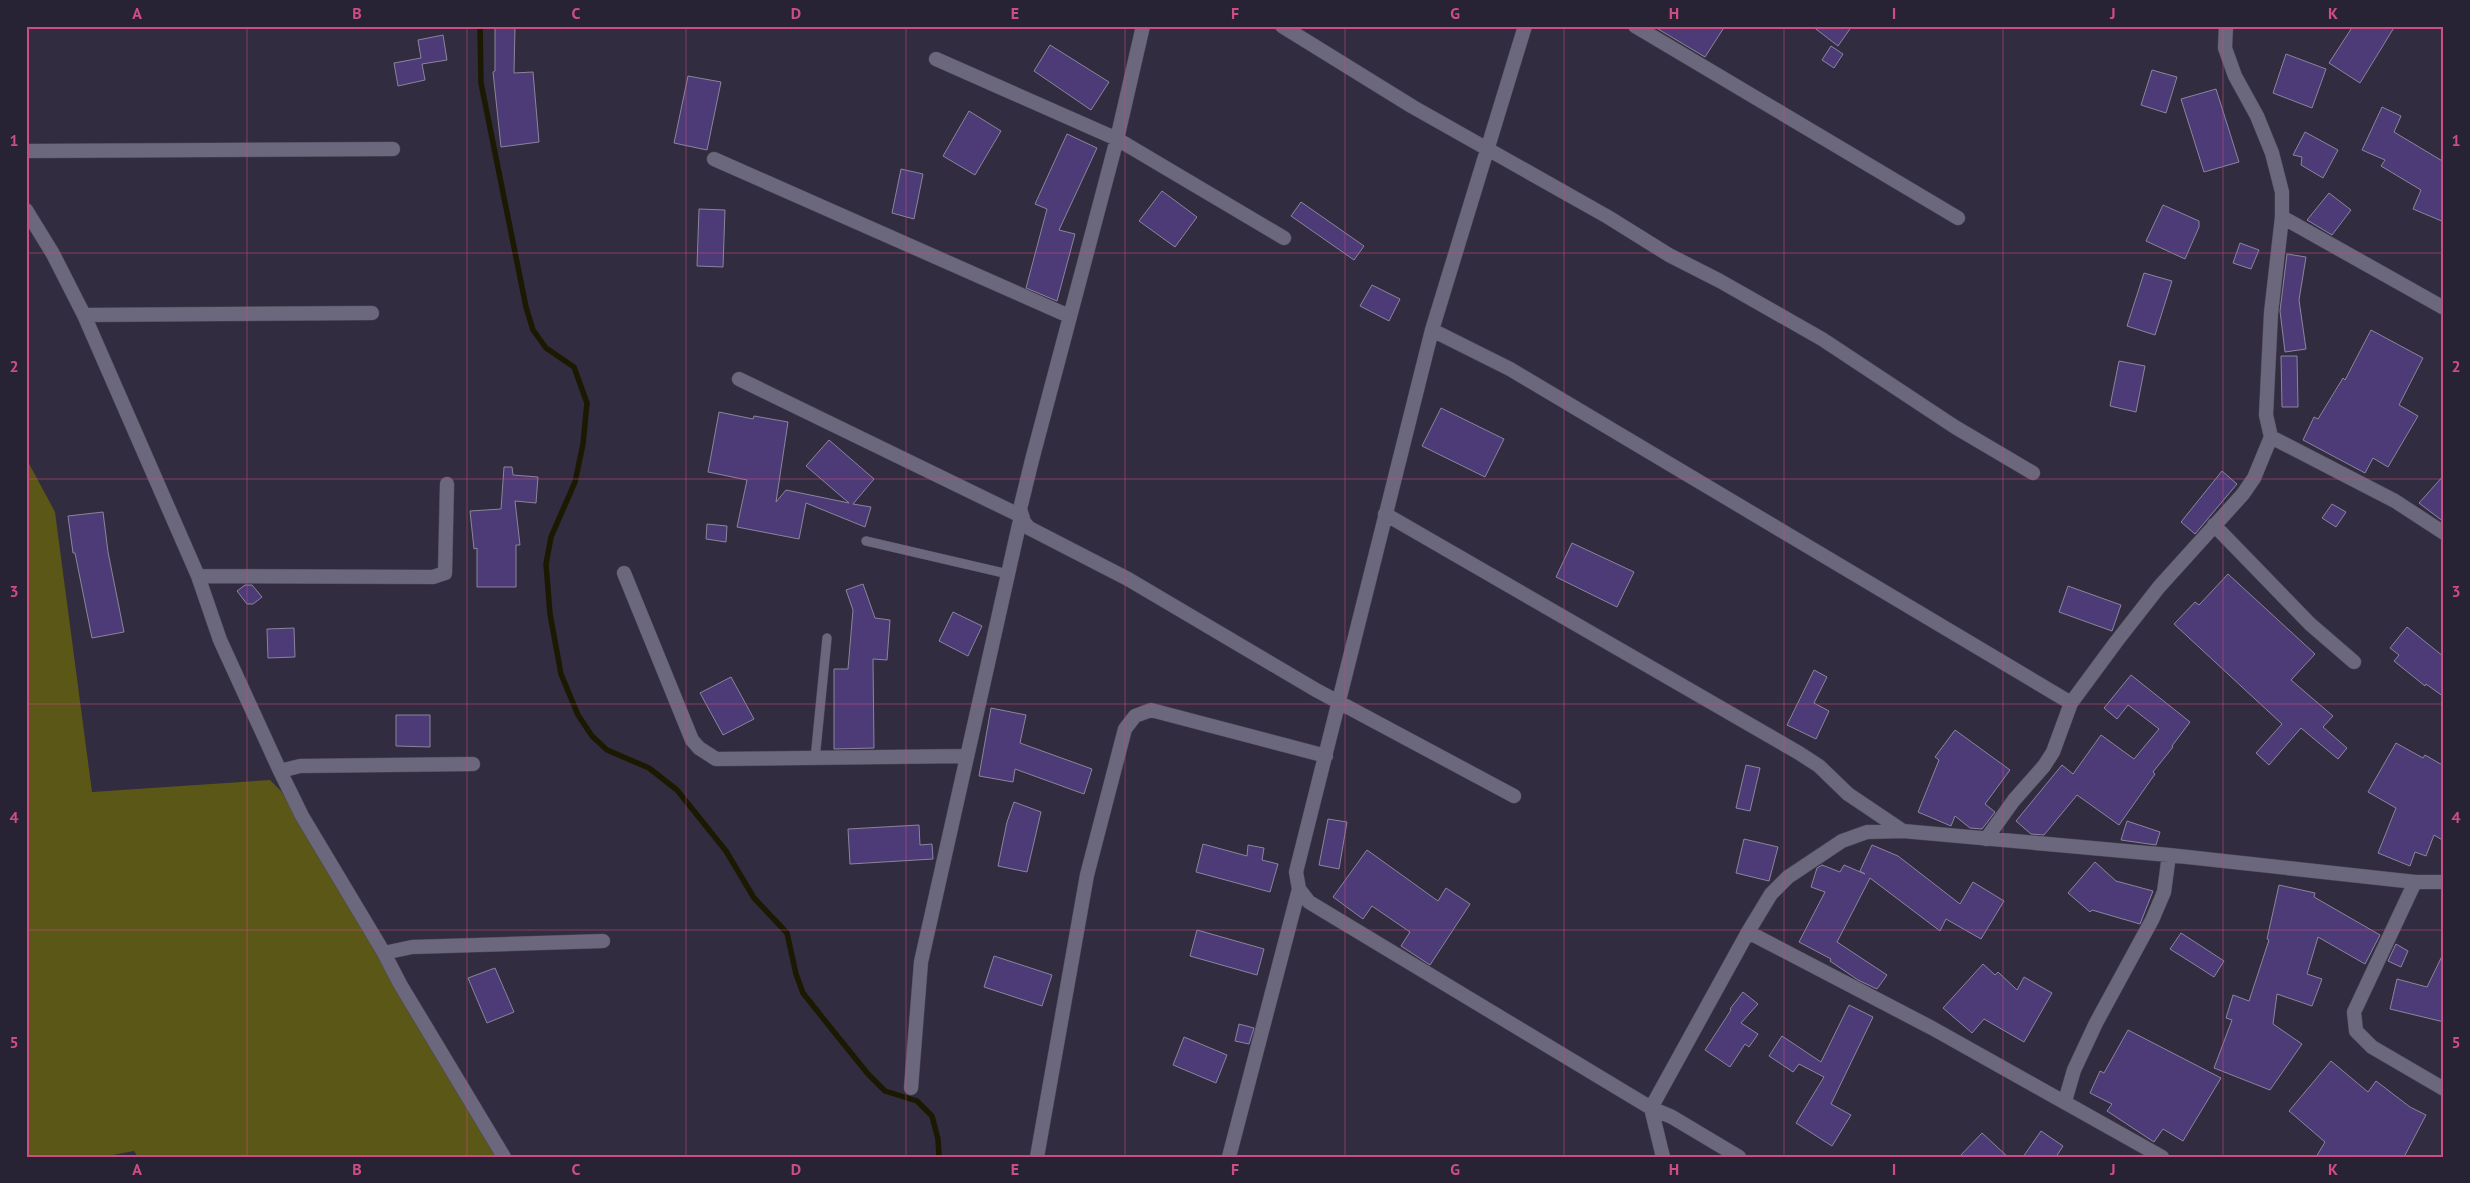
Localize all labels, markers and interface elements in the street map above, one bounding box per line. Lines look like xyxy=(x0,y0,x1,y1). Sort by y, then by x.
text: A xyxy=(132,3,142,23)
text: B xyxy=(352,3,362,23)
text: C xyxy=(572,3,581,23)
text: D xyxy=(791,3,801,23)
text: E xyxy=(1011,3,1019,23)
text: F xyxy=(1231,3,1239,23)
text: G xyxy=(1450,3,1460,23)
text: H xyxy=(1669,3,1679,23)
text: I xyxy=(1892,3,1896,23)
text: J xyxy=(2109,3,2116,23)
text: K xyxy=(2328,3,2338,23)
text: 1 xyxy=(9,130,19,150)
text: 1 xyxy=(2451,130,2461,150)
text: 2 xyxy=(9,356,19,376)
text: 2 xyxy=(2451,356,2461,376)
text: 3 xyxy=(9,581,19,601)
text: 3 xyxy=(2451,581,2461,601)
text: 4 xyxy=(9,807,19,827)
text: 4 xyxy=(2451,807,2461,827)
text: 5 xyxy=(9,1032,19,1052)
text: 5 xyxy=(2451,1032,2461,1052)
text: A xyxy=(132,1159,142,1179)
text: B xyxy=(352,1159,362,1179)
text: C xyxy=(572,1159,581,1179)
text: D xyxy=(791,1159,801,1179)
text: E xyxy=(1011,1159,1019,1179)
text: F xyxy=(1231,1159,1239,1179)
text: G xyxy=(1450,1159,1460,1179)
text: H xyxy=(1669,1159,1679,1179)
text: I xyxy=(1892,1159,1896,1179)
text: J xyxy=(2109,1159,2116,1179)
text: K xyxy=(2328,1159,2338,1179)

